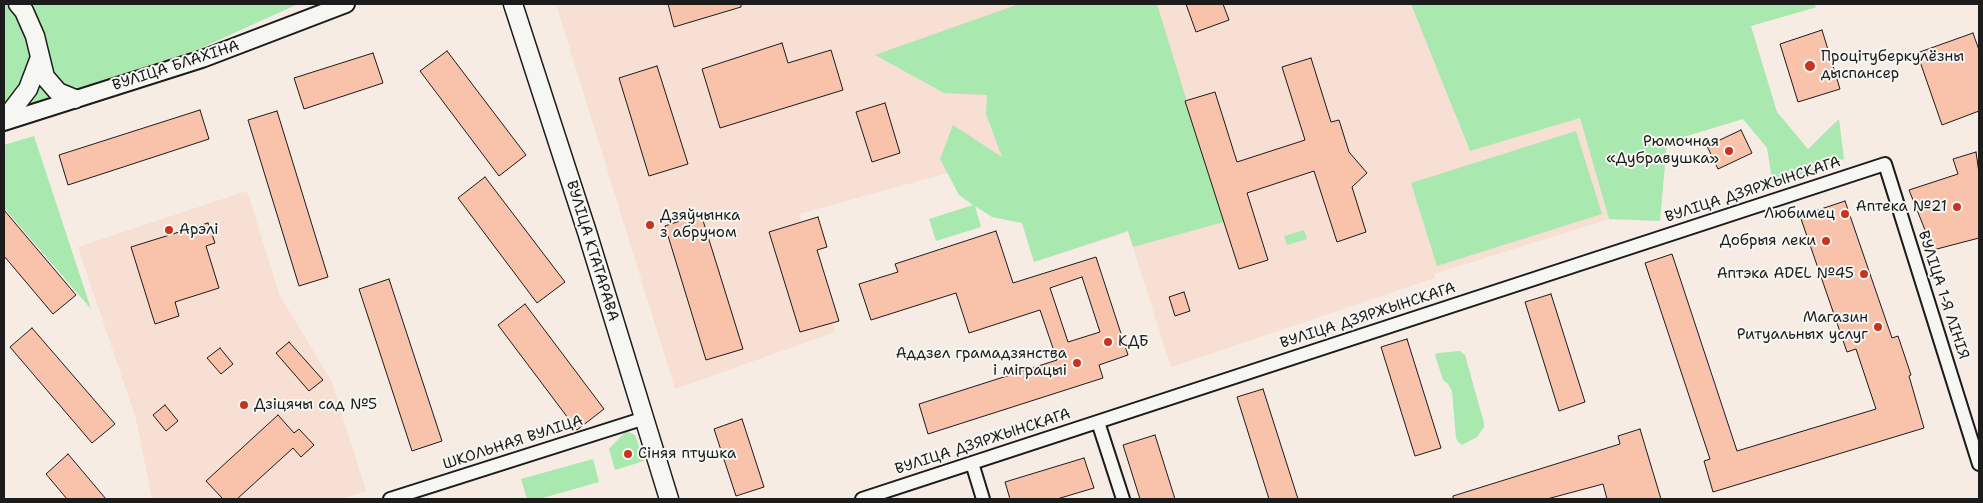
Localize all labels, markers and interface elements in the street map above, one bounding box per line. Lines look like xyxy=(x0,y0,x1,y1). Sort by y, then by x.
street label: ВУЛІЦА БЛАХІНА xyxy=(110,37,242,95)
place label: Процітуберкулёзны дыспансер xyxy=(1821,48,1964,83)
marker: Процітуберкулёзны дыспансер xyxy=(1803,59,1817,73)
place label: Рюмочная «Дубравушка» xyxy=(1606,133,1719,168)
marker: Рюмочная «Дубравушка» xyxy=(1723,145,1735,157)
street label: ВУЛІЦА ДЗЯРЖЫНСКАГА xyxy=(1663,153,1843,227)
street label: ВУЛІЦА КТАТАРАВА xyxy=(562,178,622,324)
place label: Аптека №21 xyxy=(1856,198,1947,216)
marker: Аптека №21 xyxy=(1951,201,1963,213)
place label: Любимец xyxy=(1764,205,1835,223)
place label: Дзяўчынка з абручом xyxy=(660,207,740,242)
marker: Любимец xyxy=(1839,208,1851,220)
marker: Дзяўчынка з абручом xyxy=(644,219,656,231)
place label: Арэлі xyxy=(179,221,219,239)
marker: Арэлі xyxy=(163,224,175,236)
street label: ВУЛІЦА 1-Я ЛІНІЯ xyxy=(1914,229,1972,361)
place label: Добрыя леки xyxy=(1720,232,1816,250)
marker: Добрыя леки xyxy=(1820,235,1832,247)
place label: Аптэка ADEL №45 xyxy=(1717,265,1854,283)
marker: Аптэка ADEL №45 xyxy=(1858,268,1870,280)
street label: ВУЛІЦА ДЗЯРЖЫНСКАГА xyxy=(1278,279,1458,353)
place label: Магазин Ритуальных услуг xyxy=(1737,309,1868,344)
marker: Магазин Ритуальных услуг xyxy=(1872,321,1884,333)
place label: КДБ xyxy=(1118,333,1149,351)
marker: КДБ xyxy=(1102,336,1114,348)
place label: Аддзел грамадзянства і міграцыі xyxy=(896,345,1067,380)
marker: Аддзел грамадзянства і міграцыі xyxy=(1071,357,1083,369)
place label: Дзіцячы сад №5 xyxy=(254,396,377,414)
marker: Дзіцячы сад №5 xyxy=(238,399,250,411)
street label: ВУЛІЦА ДЗЯРЖЫНСКАГА xyxy=(893,405,1073,479)
street label: ШКОЛЬНАЯ ВУЛІЦА xyxy=(441,412,585,474)
place label: Сіняя птушка xyxy=(638,445,736,463)
marker: Сіняя птушка xyxy=(622,448,634,460)

